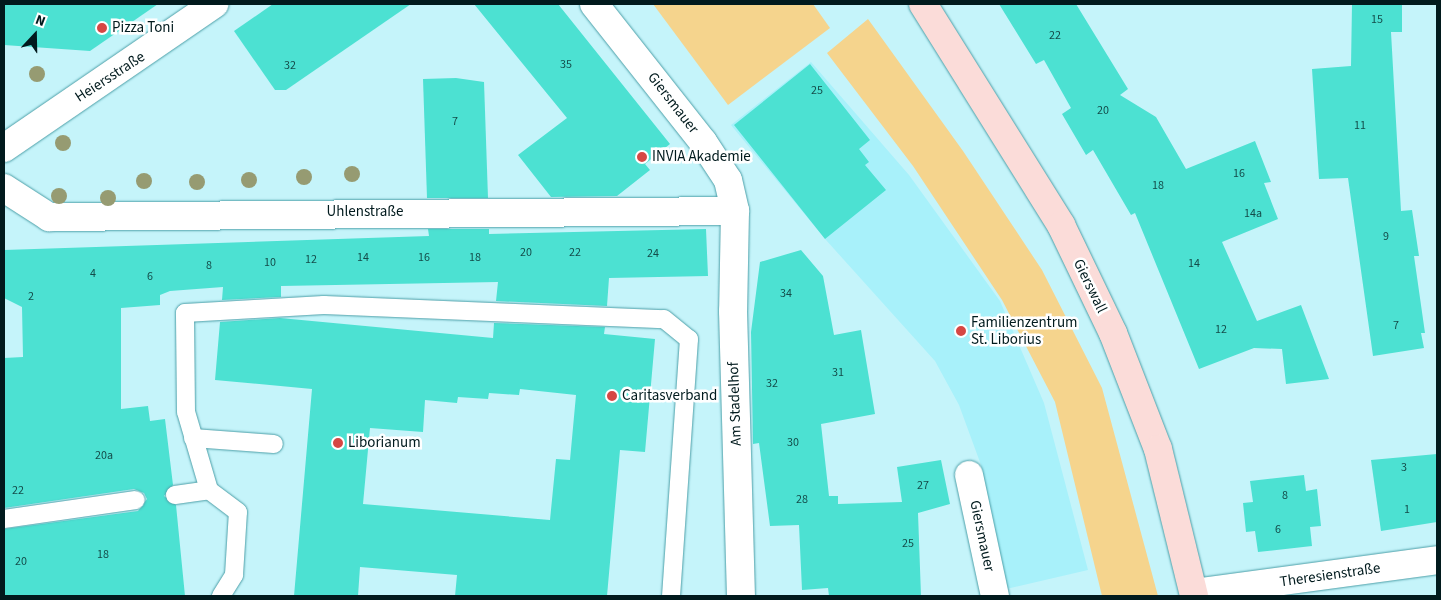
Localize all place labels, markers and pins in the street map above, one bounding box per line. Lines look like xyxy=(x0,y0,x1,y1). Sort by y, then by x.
place label: Pizza Toni xyxy=(112,19,174,37)
marker: Pizza Toni xyxy=(96,22,108,34)
place label: INVIA Akademie xyxy=(652,148,751,166)
marker: INVIA Akademie xyxy=(636,151,648,163)
place label: Familienzentrum St. Liborius xyxy=(971,313,1077,348)
marker: Familienzentrum St. Liborius xyxy=(955,325,967,337)
place label: Caritasverband xyxy=(622,387,717,405)
marker: Caritasverband xyxy=(606,390,618,402)
place label: Liborianum xyxy=(348,434,421,452)
marker: Liborianum xyxy=(332,437,344,449)

